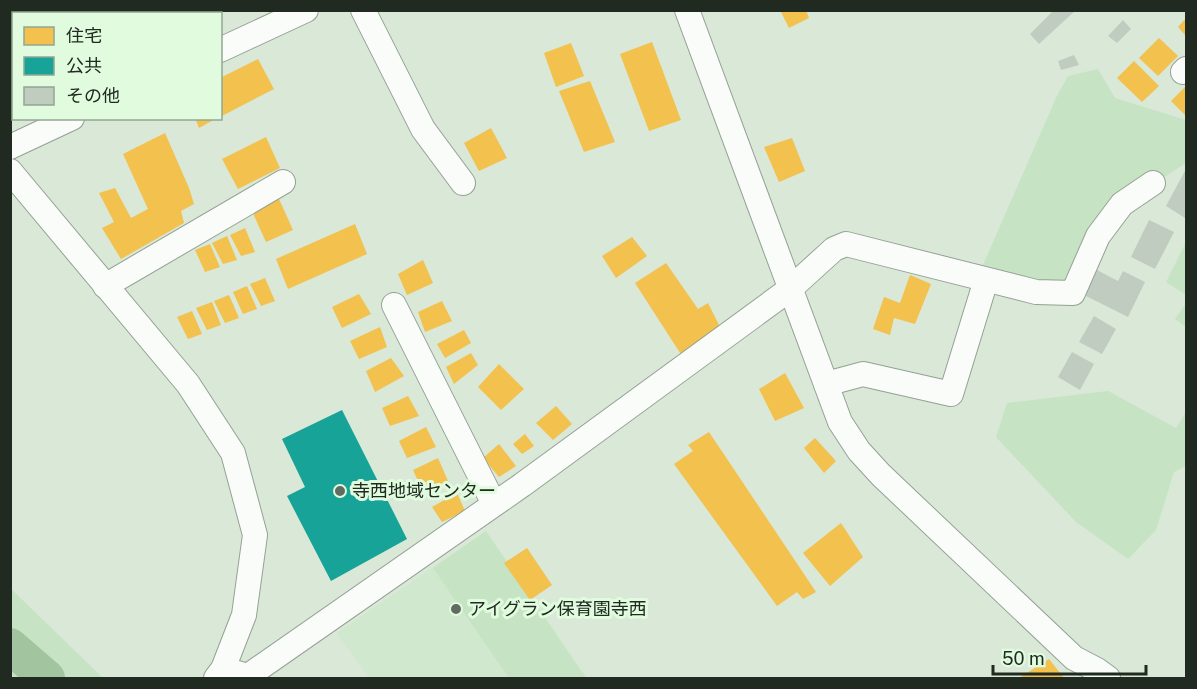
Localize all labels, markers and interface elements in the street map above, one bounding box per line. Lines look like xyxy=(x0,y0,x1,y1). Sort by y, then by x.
legend xyxy=(12,12,222,120)
text: 住宅 xyxy=(66,25,102,46)
text: 公共 xyxy=(66,55,102,76)
text: その他 xyxy=(66,85,120,106)
place label: 寺西地域センター xyxy=(352,480,496,501)
marker: 寺西地域センター xyxy=(333,484,347,498)
place label: アイグラン保育園寺西 xyxy=(468,598,647,619)
marker: アイグラン保育園寺西 xyxy=(449,602,463,616)
scale bar xyxy=(993,638,1146,676)
text: 50 m xyxy=(1002,648,1045,669)

